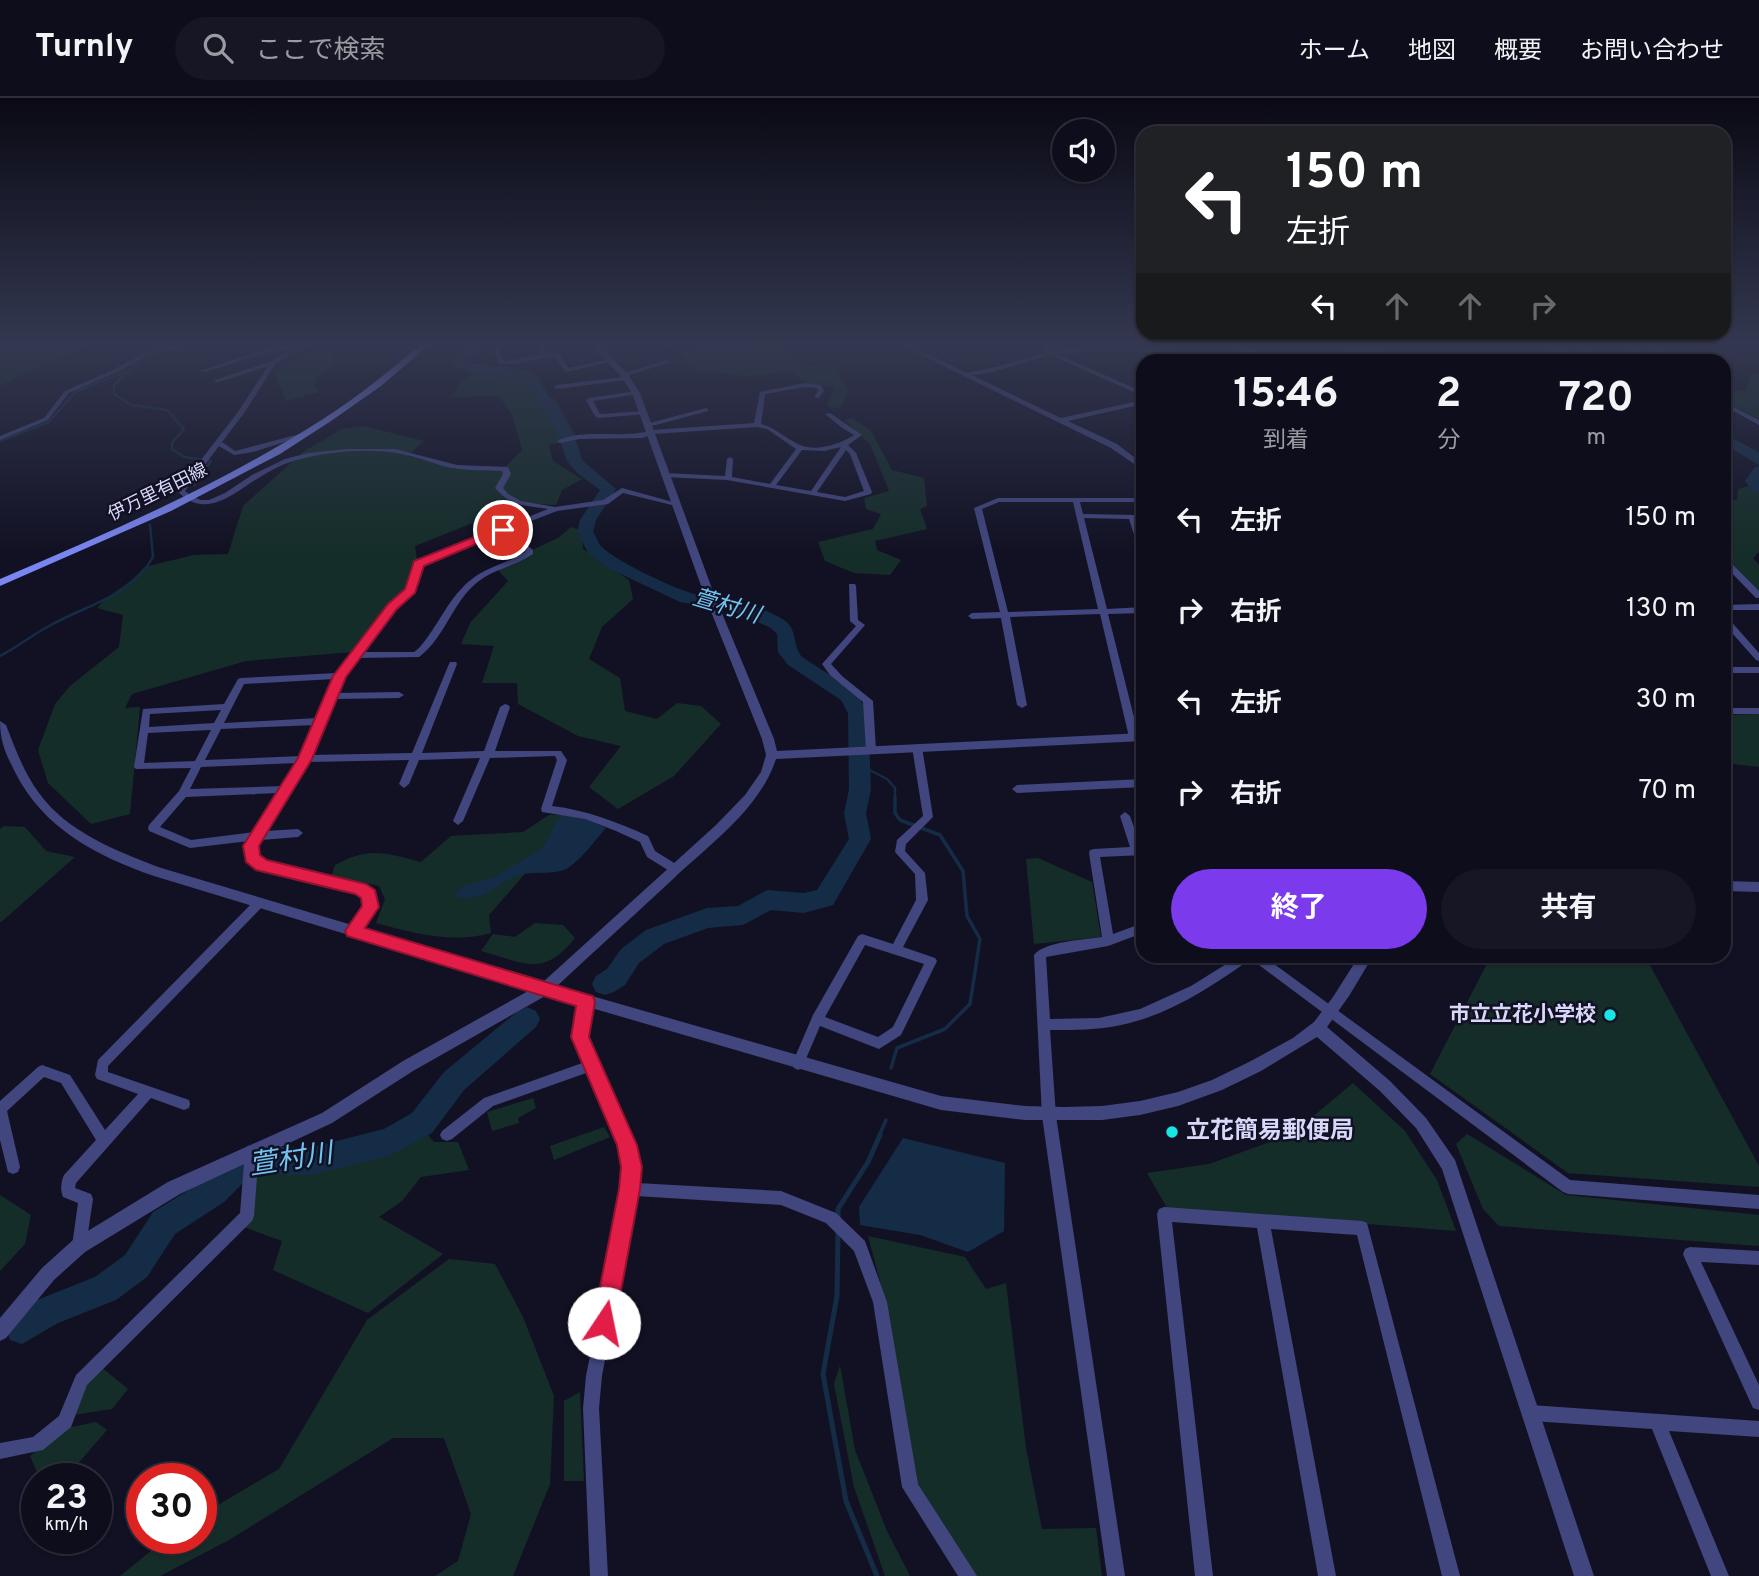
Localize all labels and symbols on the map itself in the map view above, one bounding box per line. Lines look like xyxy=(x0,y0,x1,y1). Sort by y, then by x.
street label: 伊万里有田線 xyxy=(104,459,212,527)
pin xyxy=(473,500,533,560)
water label: 萱村川 xyxy=(689,585,766,632)
place label: 市立立花小学校 xyxy=(1449,1002,1596,1029)
marker: 市立立花小学校 xyxy=(1602,1007,1618,1023)
place label: 立花簡易郵便局 xyxy=(1186,1117,1354,1147)
marker: 立花簡易郵便局 xyxy=(1164,1124,1180,1140)
water label: 萱村川 xyxy=(247,1136,338,1185)
position arrow xyxy=(567,1286,641,1360)
speed limit sign: 30 xyxy=(126,1463,217,1554)

